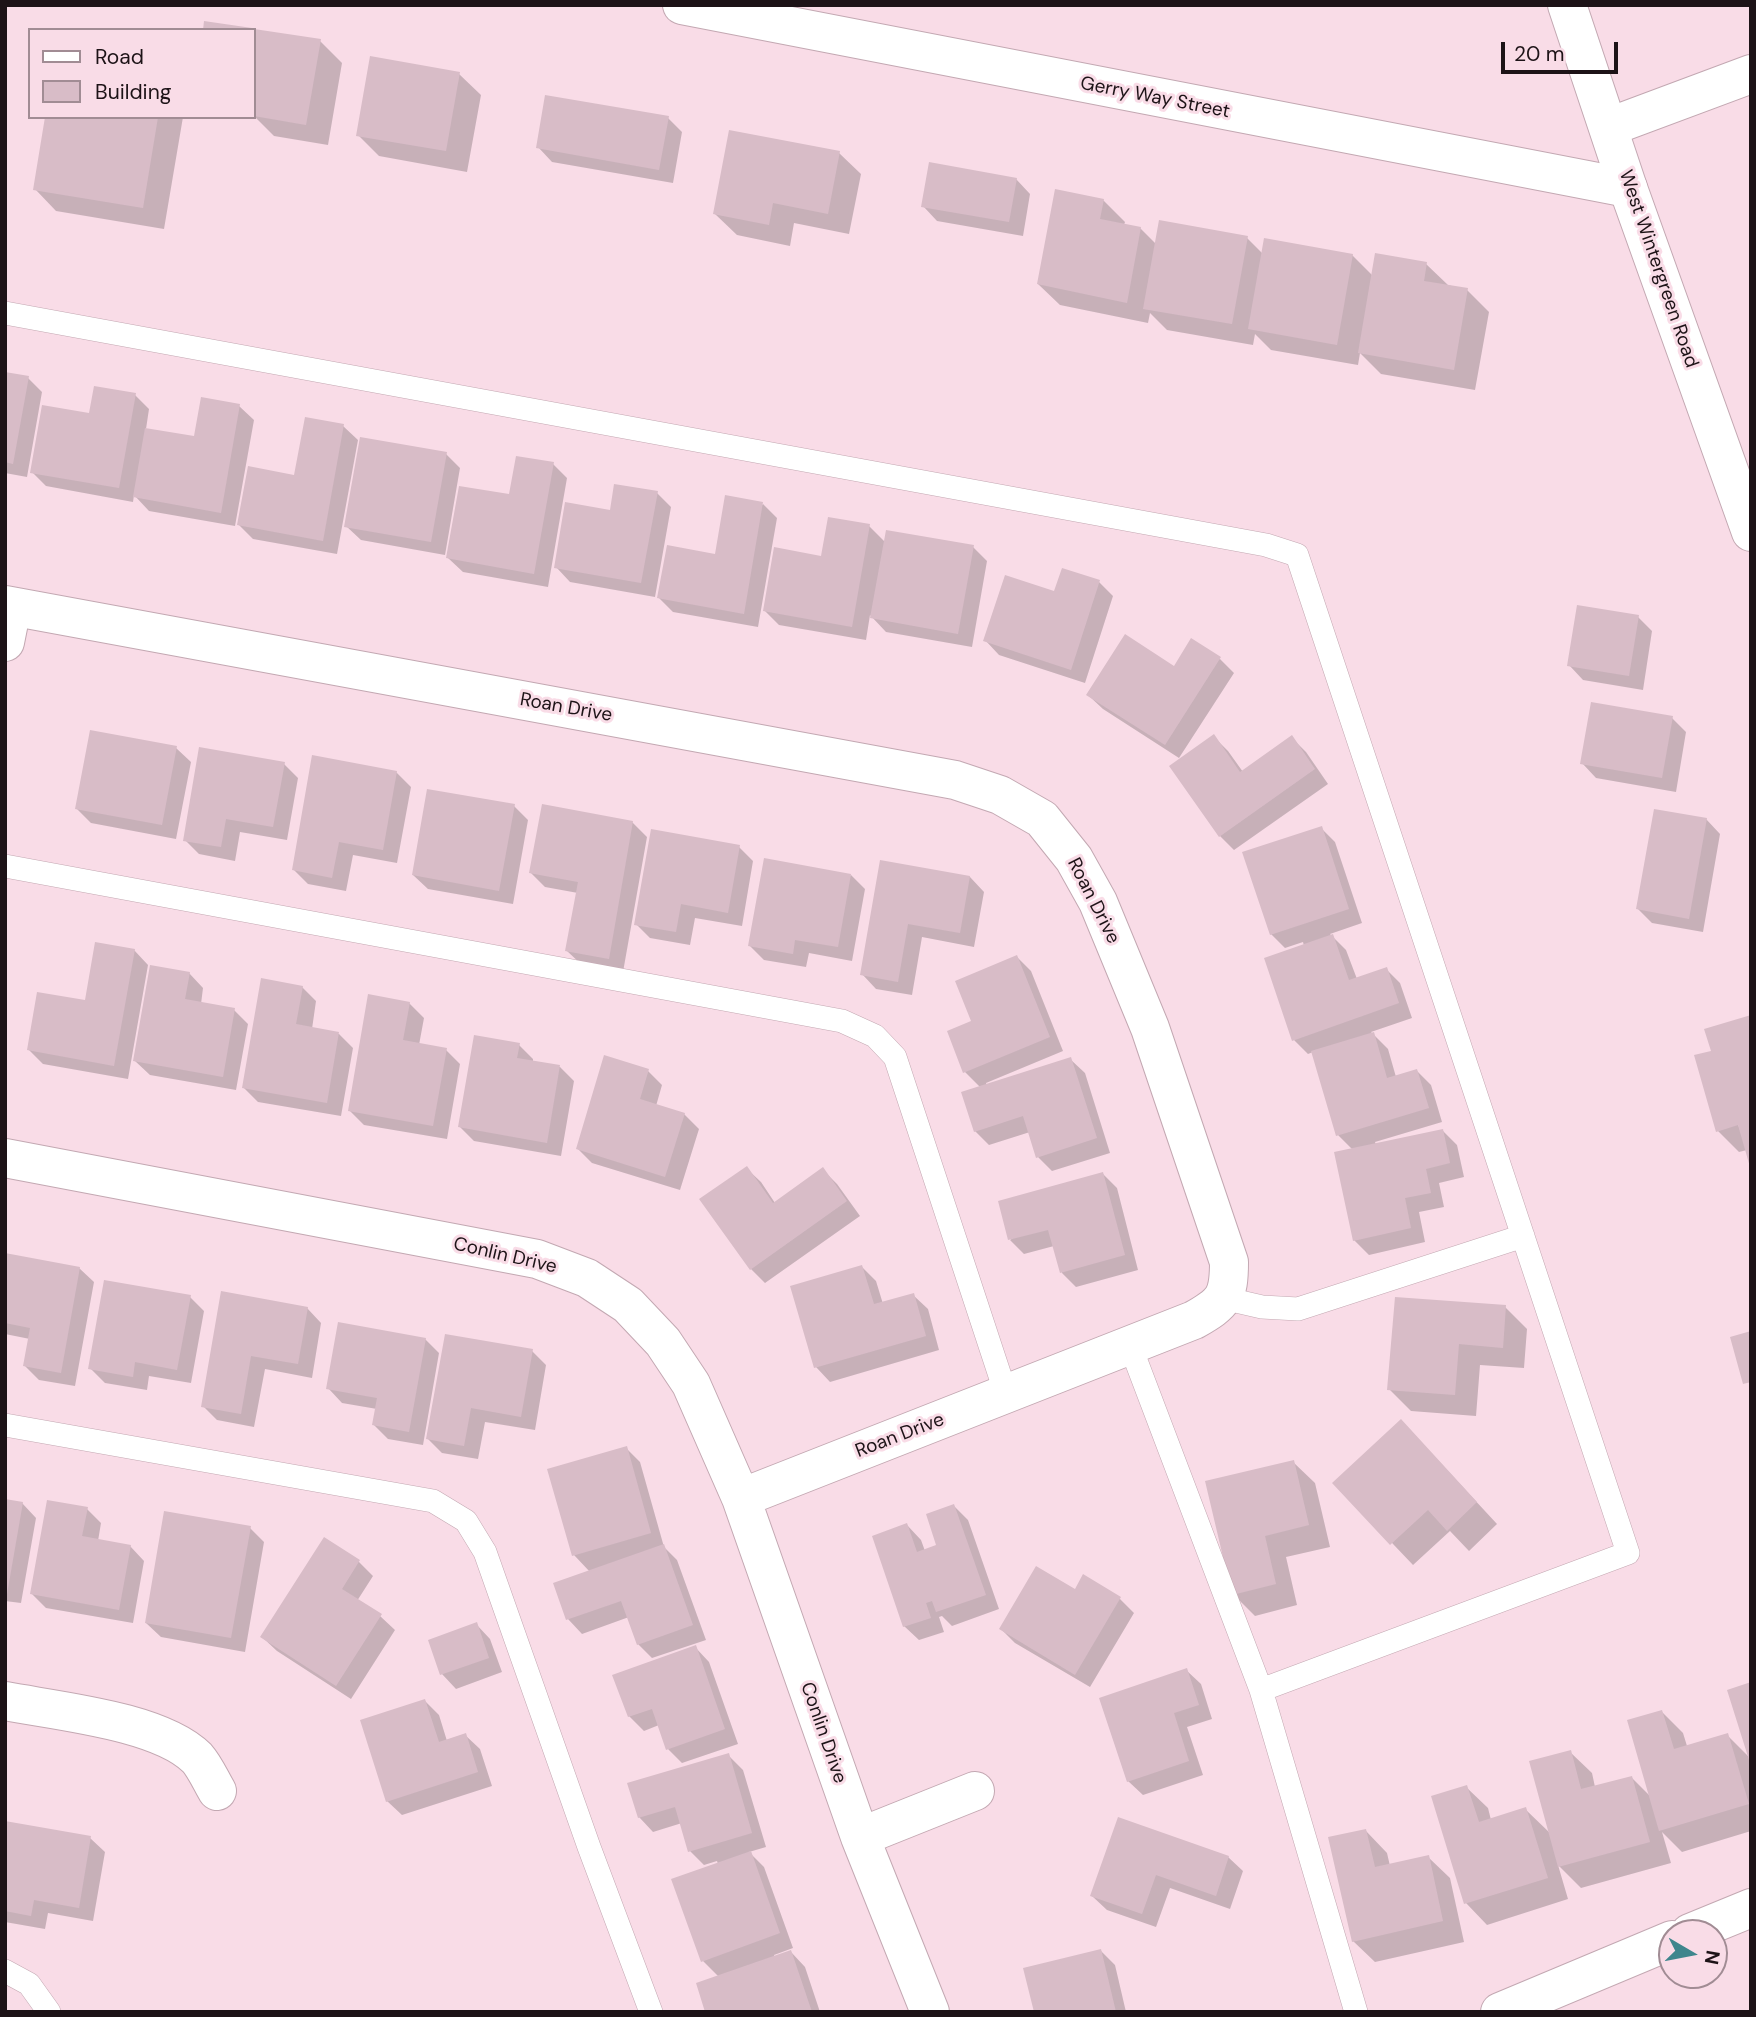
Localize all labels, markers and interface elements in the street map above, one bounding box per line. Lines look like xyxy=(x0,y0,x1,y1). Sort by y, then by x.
legend xyxy=(28,28,256,119)
scale bar xyxy=(1504,28,1621,72)
text: 20 m xyxy=(1514,40,1565,68)
text: Road xyxy=(95,43,144,71)
street label: Gerry Way Street xyxy=(1078,72,1232,124)
text: Building xyxy=(95,78,171,106)
street label: West Wintergreen Road xyxy=(1613,167,1703,371)
street label: Roan Drive xyxy=(518,689,614,727)
street label: Roan Drive xyxy=(1062,854,1124,948)
street label: Conlin Drive xyxy=(451,1233,559,1279)
street label: Roan Drive xyxy=(852,1409,948,1463)
street label: Conlin Drive xyxy=(795,1679,851,1787)
north arrow xyxy=(1658,1919,1728,1989)
text: N xyxy=(1699,1948,1726,1966)

